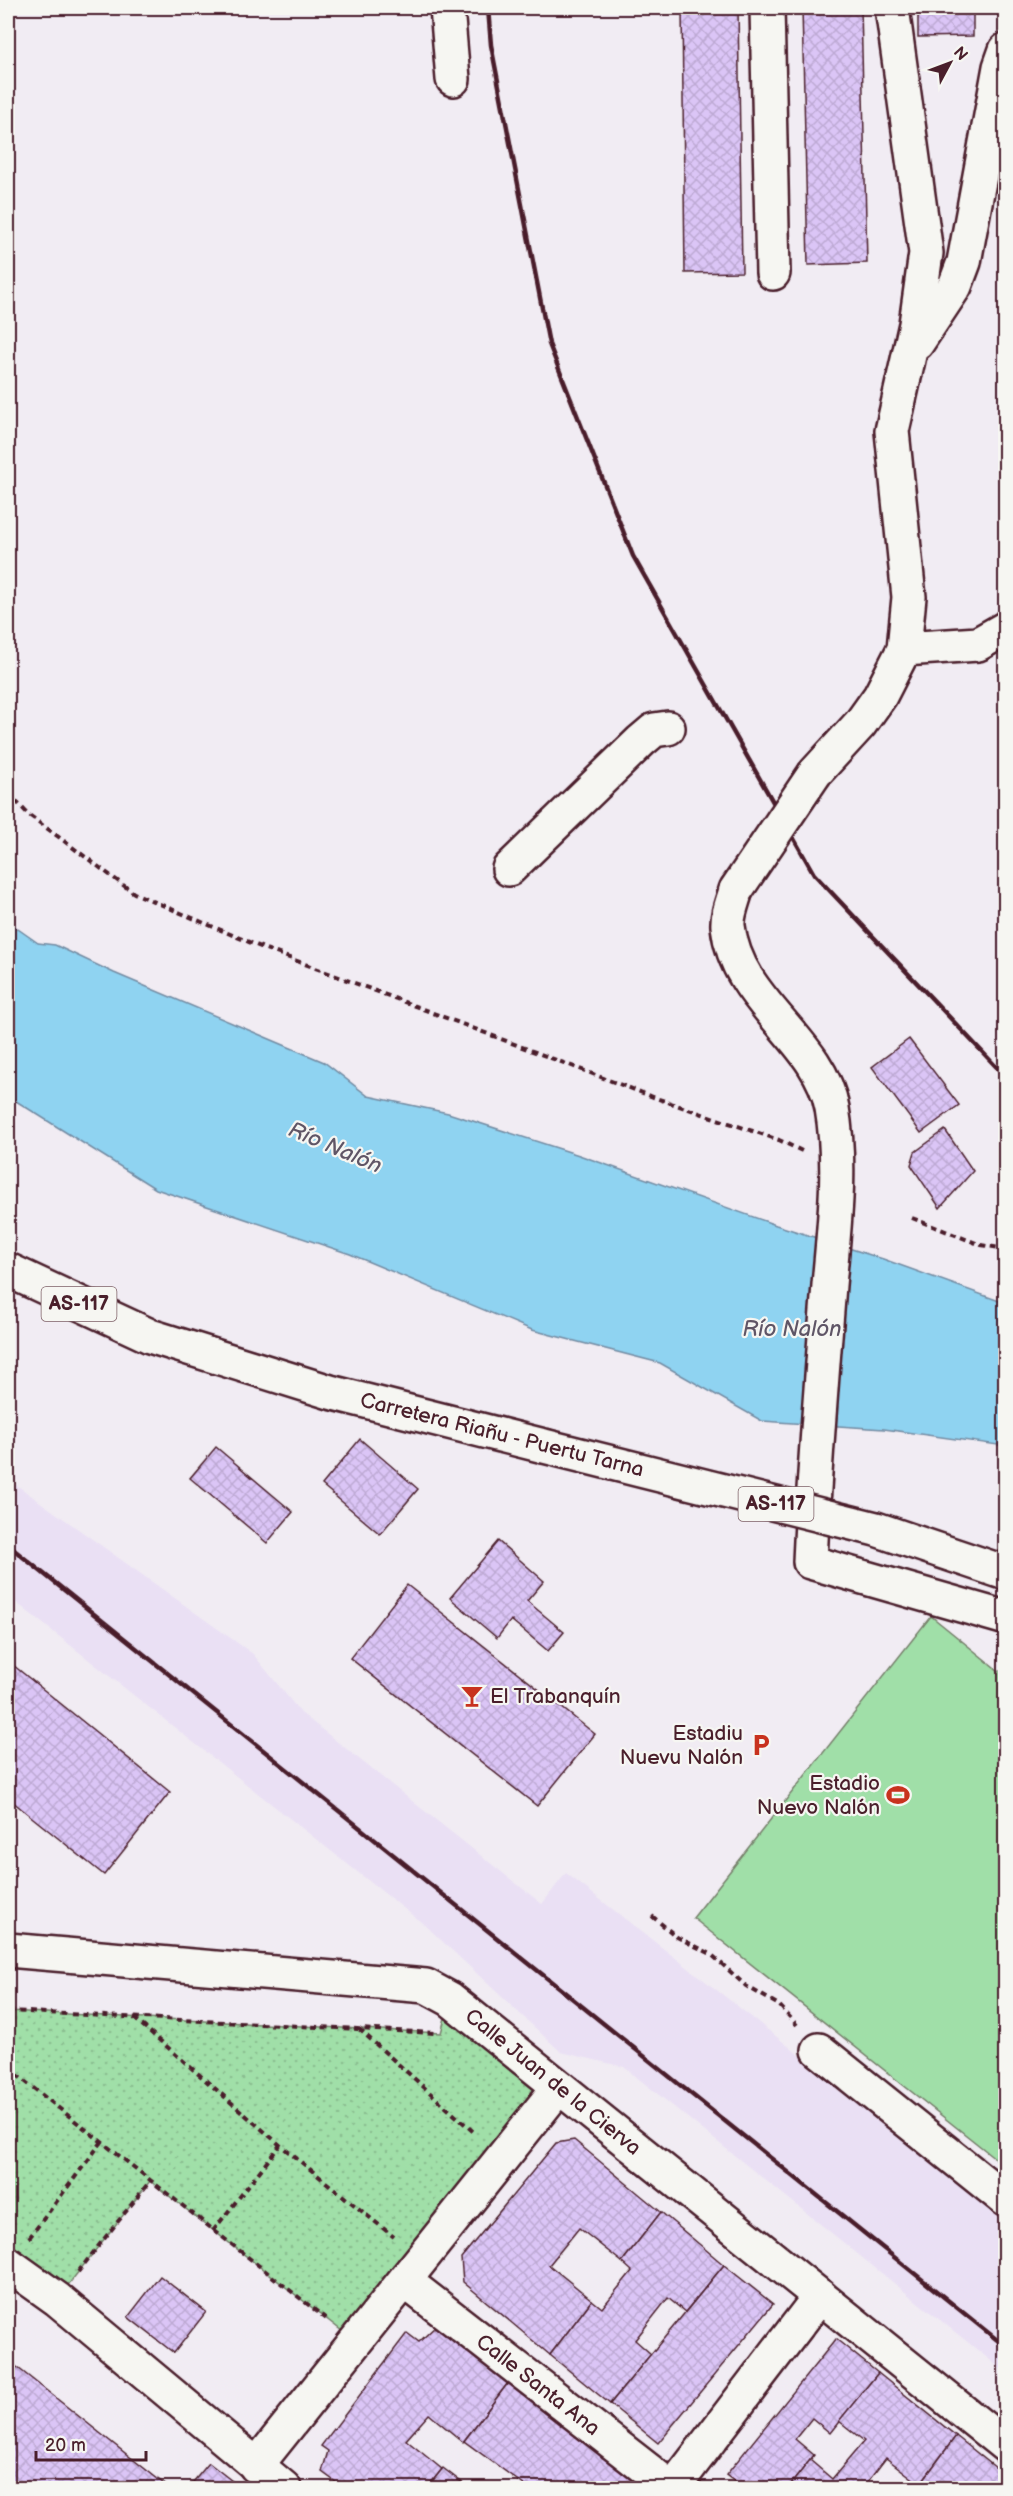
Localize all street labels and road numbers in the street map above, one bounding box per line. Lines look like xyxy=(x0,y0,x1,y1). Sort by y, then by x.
road number: AS-117 xyxy=(42,1287,116,1321)
street label: Carretera Riañu - Puertu Tarna xyxy=(358,1388,646,1482)
road number: AS-117 xyxy=(738,1487,814,1521)
street label: Calle Juan de la Cierva xyxy=(460,2003,646,2161)
street label: Calle Santa Ana xyxy=(471,2329,605,2441)

